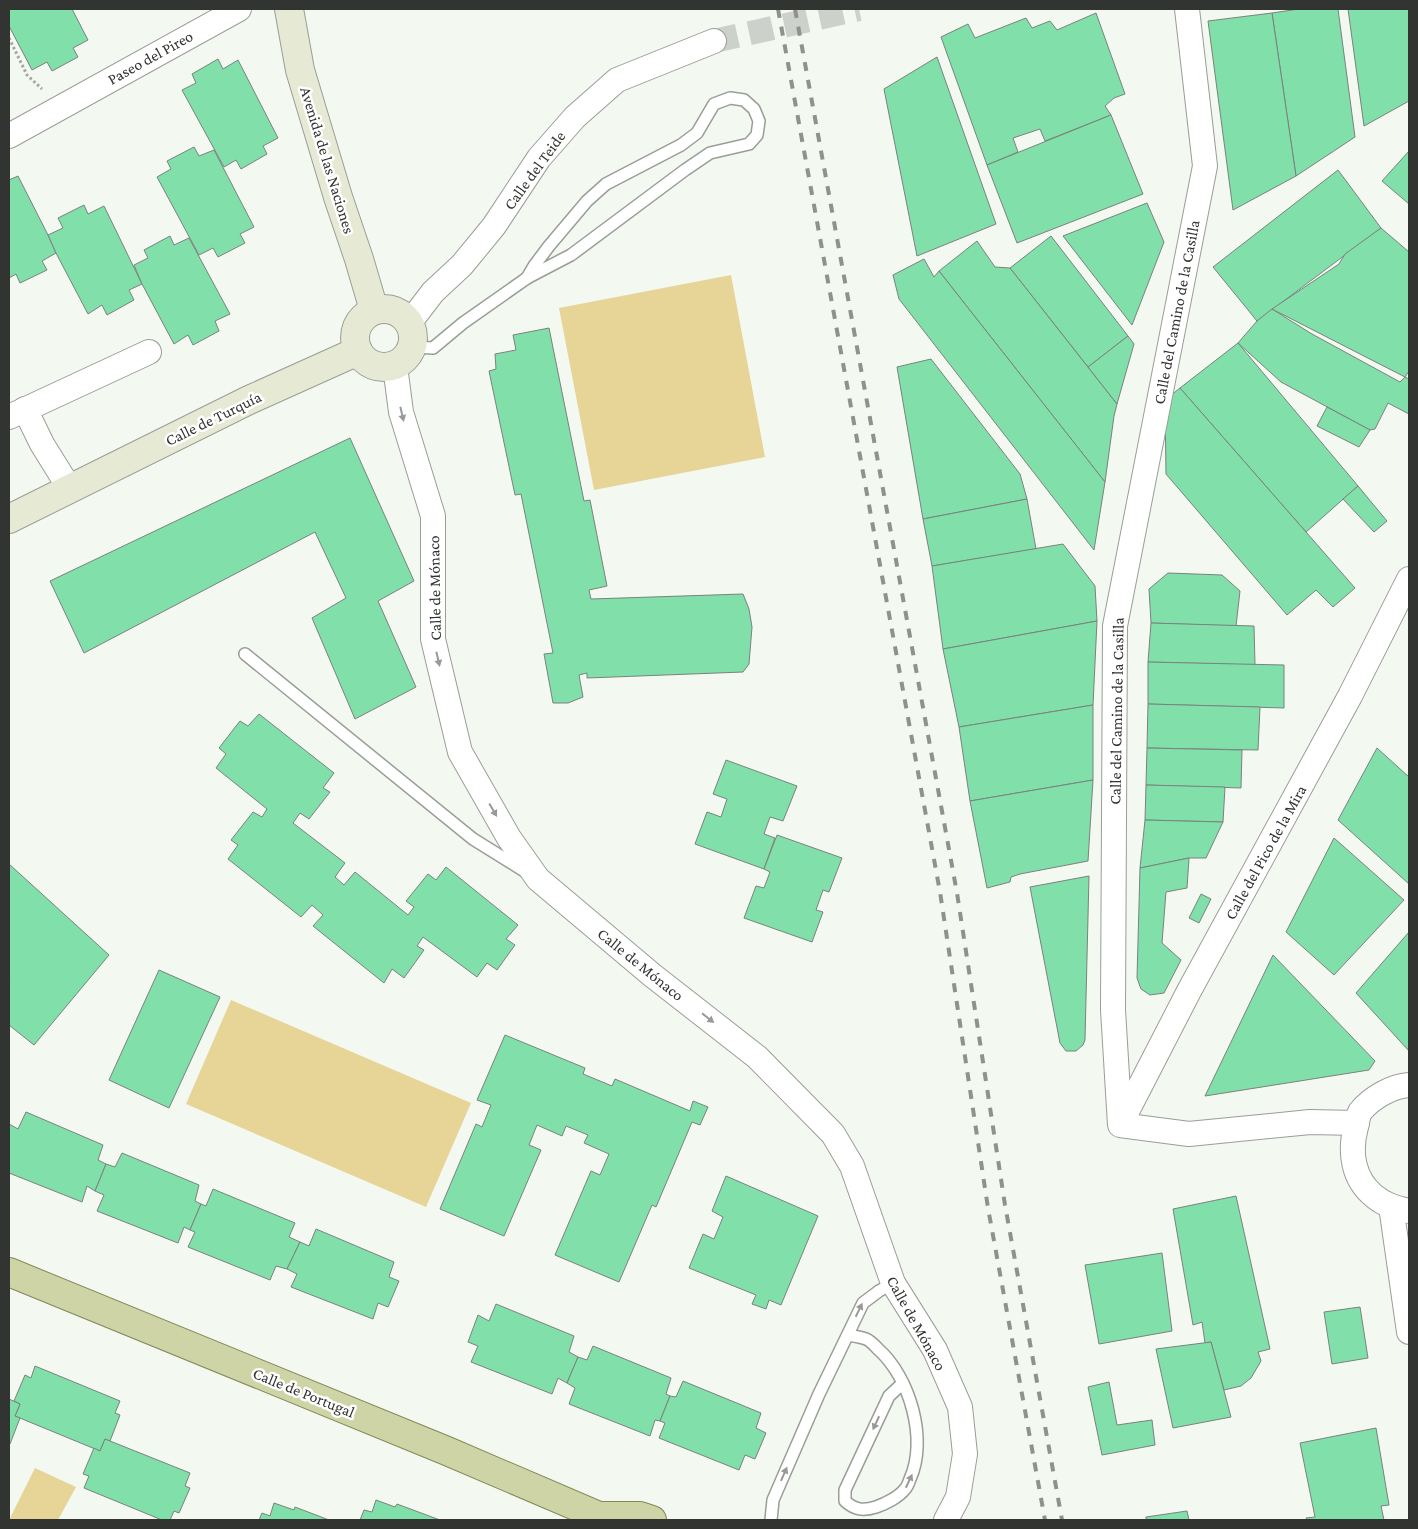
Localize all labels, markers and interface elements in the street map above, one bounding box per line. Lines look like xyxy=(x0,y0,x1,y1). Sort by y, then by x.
street label: Paseo del Pireo xyxy=(105,27,196,88)
street label: Avenida de las Naciones xyxy=(297,85,358,236)
street label: Calle del Teide xyxy=(500,128,568,213)
street label: Calle del Camino de la Casilla xyxy=(1150,218,1203,406)
street label: Calle de Turquía xyxy=(163,388,265,450)
one-way arrow xyxy=(398,406,406,421)
street label: Calle de Mónaco xyxy=(425,535,444,641)
street label: Calle del Camino de la Casilla xyxy=(1106,617,1127,805)
one-way arrow xyxy=(434,651,442,666)
street label: Calle del Pico de la Mira xyxy=(1221,782,1310,922)
one-way arrow xyxy=(488,803,497,817)
street label: Calle de Mónaco xyxy=(594,925,687,1004)
one-way arrow xyxy=(701,1013,714,1024)
street label: Calle de Mónaco xyxy=(884,1273,950,1373)
one-way arrow xyxy=(855,1303,864,1318)
street label: Calle de Portugal xyxy=(250,1364,357,1422)
one-way arrow xyxy=(872,1416,880,1430)
one-way arrow xyxy=(781,1467,789,1481)
one-way arrow xyxy=(905,1474,913,1488)

